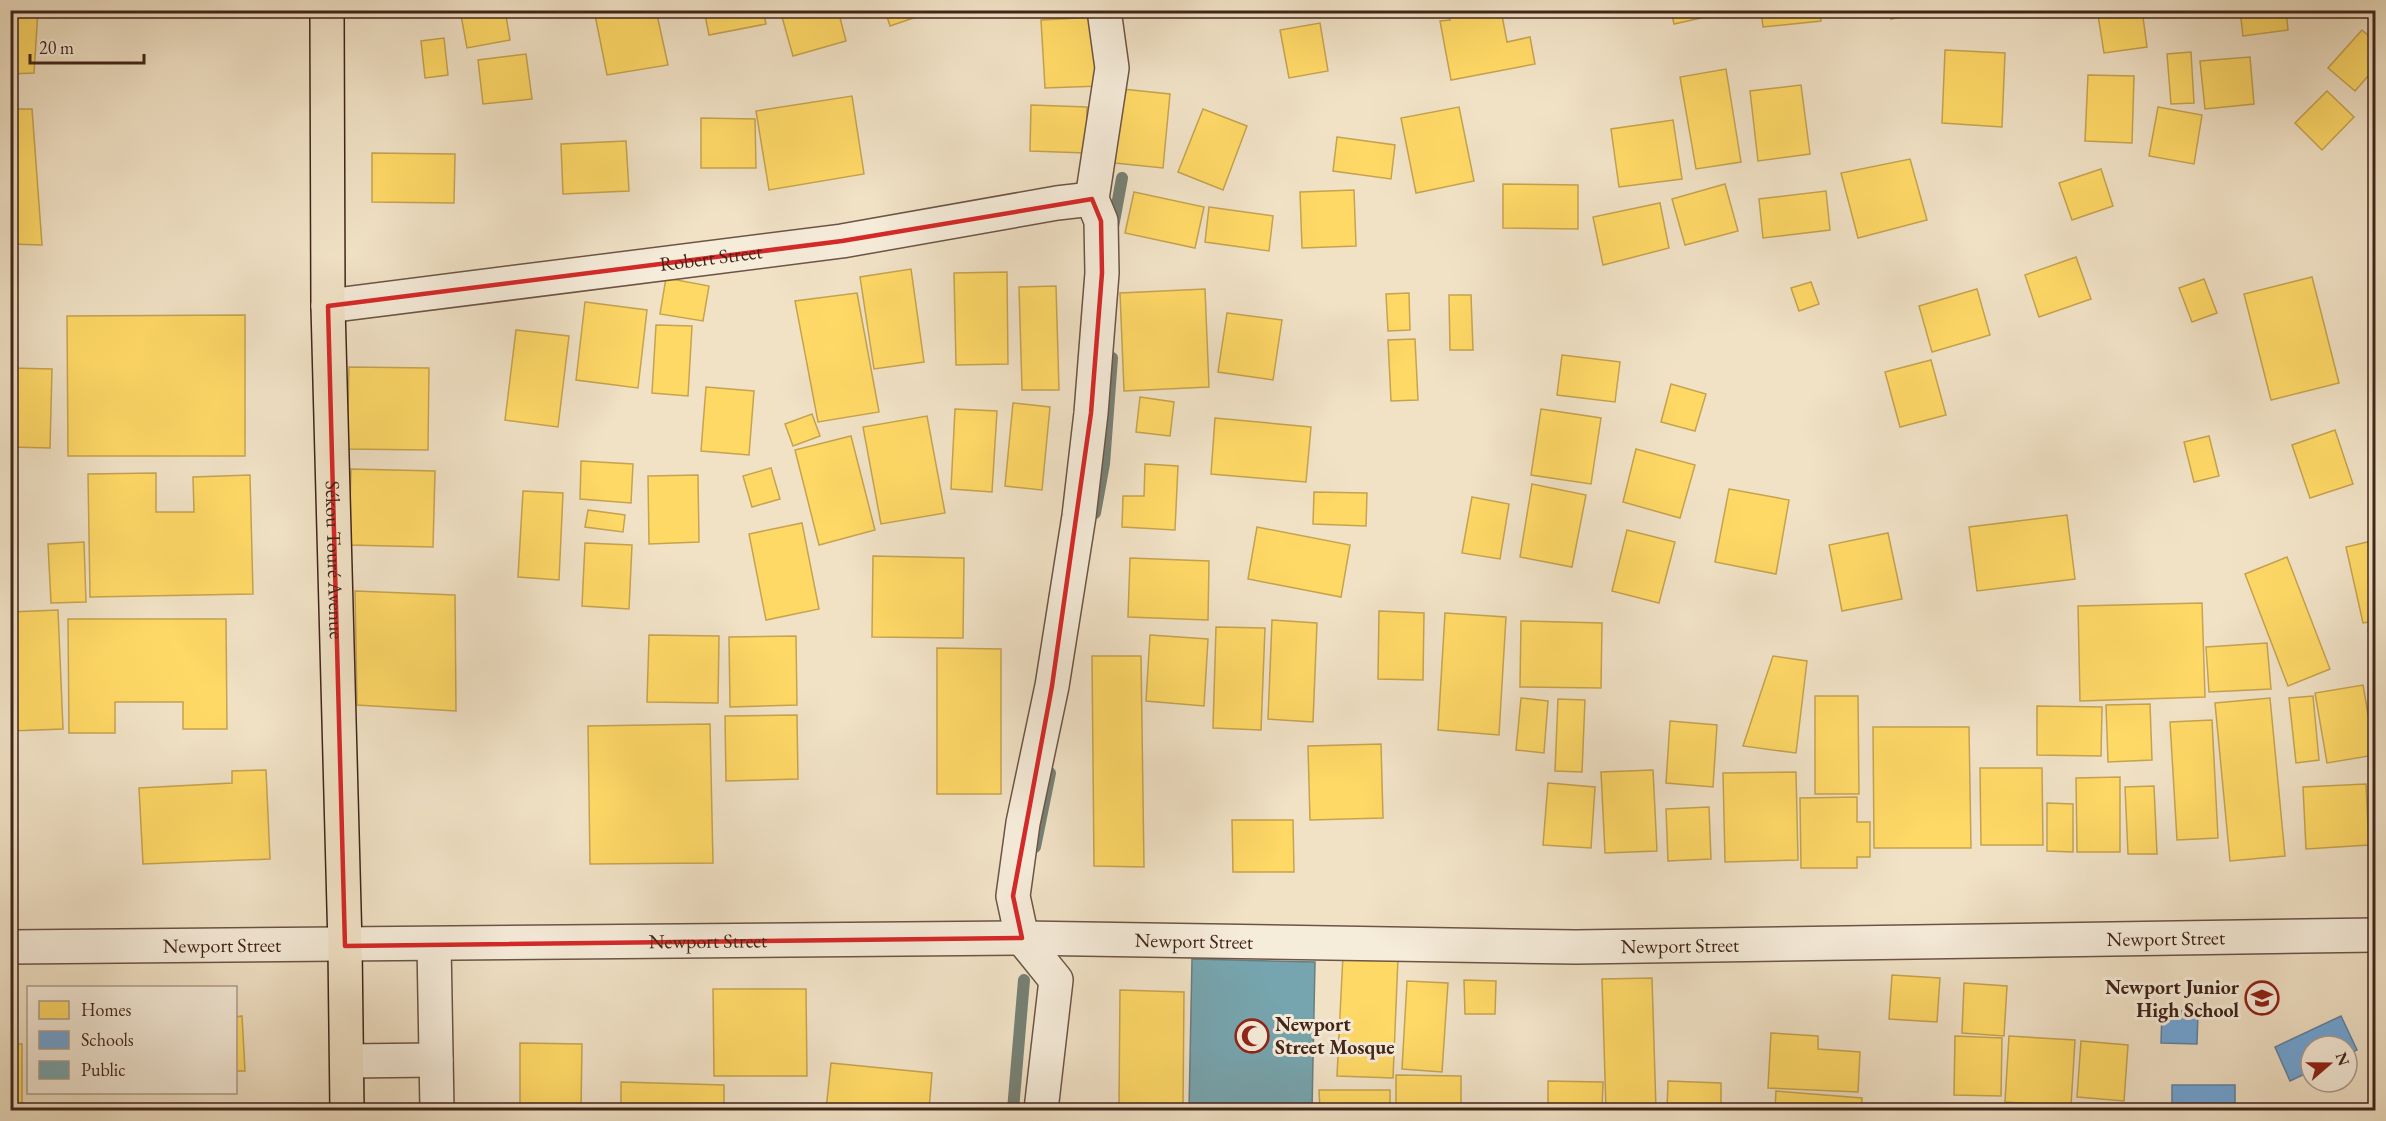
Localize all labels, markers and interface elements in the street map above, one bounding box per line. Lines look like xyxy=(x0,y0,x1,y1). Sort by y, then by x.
scale bar xyxy=(30,27,144,65)
text: 20 m xyxy=(39,36,74,59)
street label: Robert Street xyxy=(658,238,765,277)
street label: Sékou Touré Avenue xyxy=(320,480,350,640)
street label: Newport Street xyxy=(2106,924,2226,952)
street label: Newport Street xyxy=(649,927,768,954)
street label: Newport Street xyxy=(1134,927,1254,955)
street label: Newport Street xyxy=(163,932,282,959)
street label: Newport Street xyxy=(1620,932,1740,959)
place label: Newport Junior High School xyxy=(2105,974,2240,1023)
school or university icon: Newport Junior High School xyxy=(2244,980,2280,1016)
legend xyxy=(27,986,237,1094)
text: Homes xyxy=(81,998,132,1021)
place label: Newport Street Mosque xyxy=(1275,1011,1395,1060)
mosque icon: Newport Street Mosque xyxy=(1234,1018,1270,1054)
text: Schools xyxy=(81,1028,134,1051)
north arrow xyxy=(2299,1034,2359,1094)
text: N xyxy=(2331,1049,2355,1069)
text: Public xyxy=(81,1058,125,1081)

